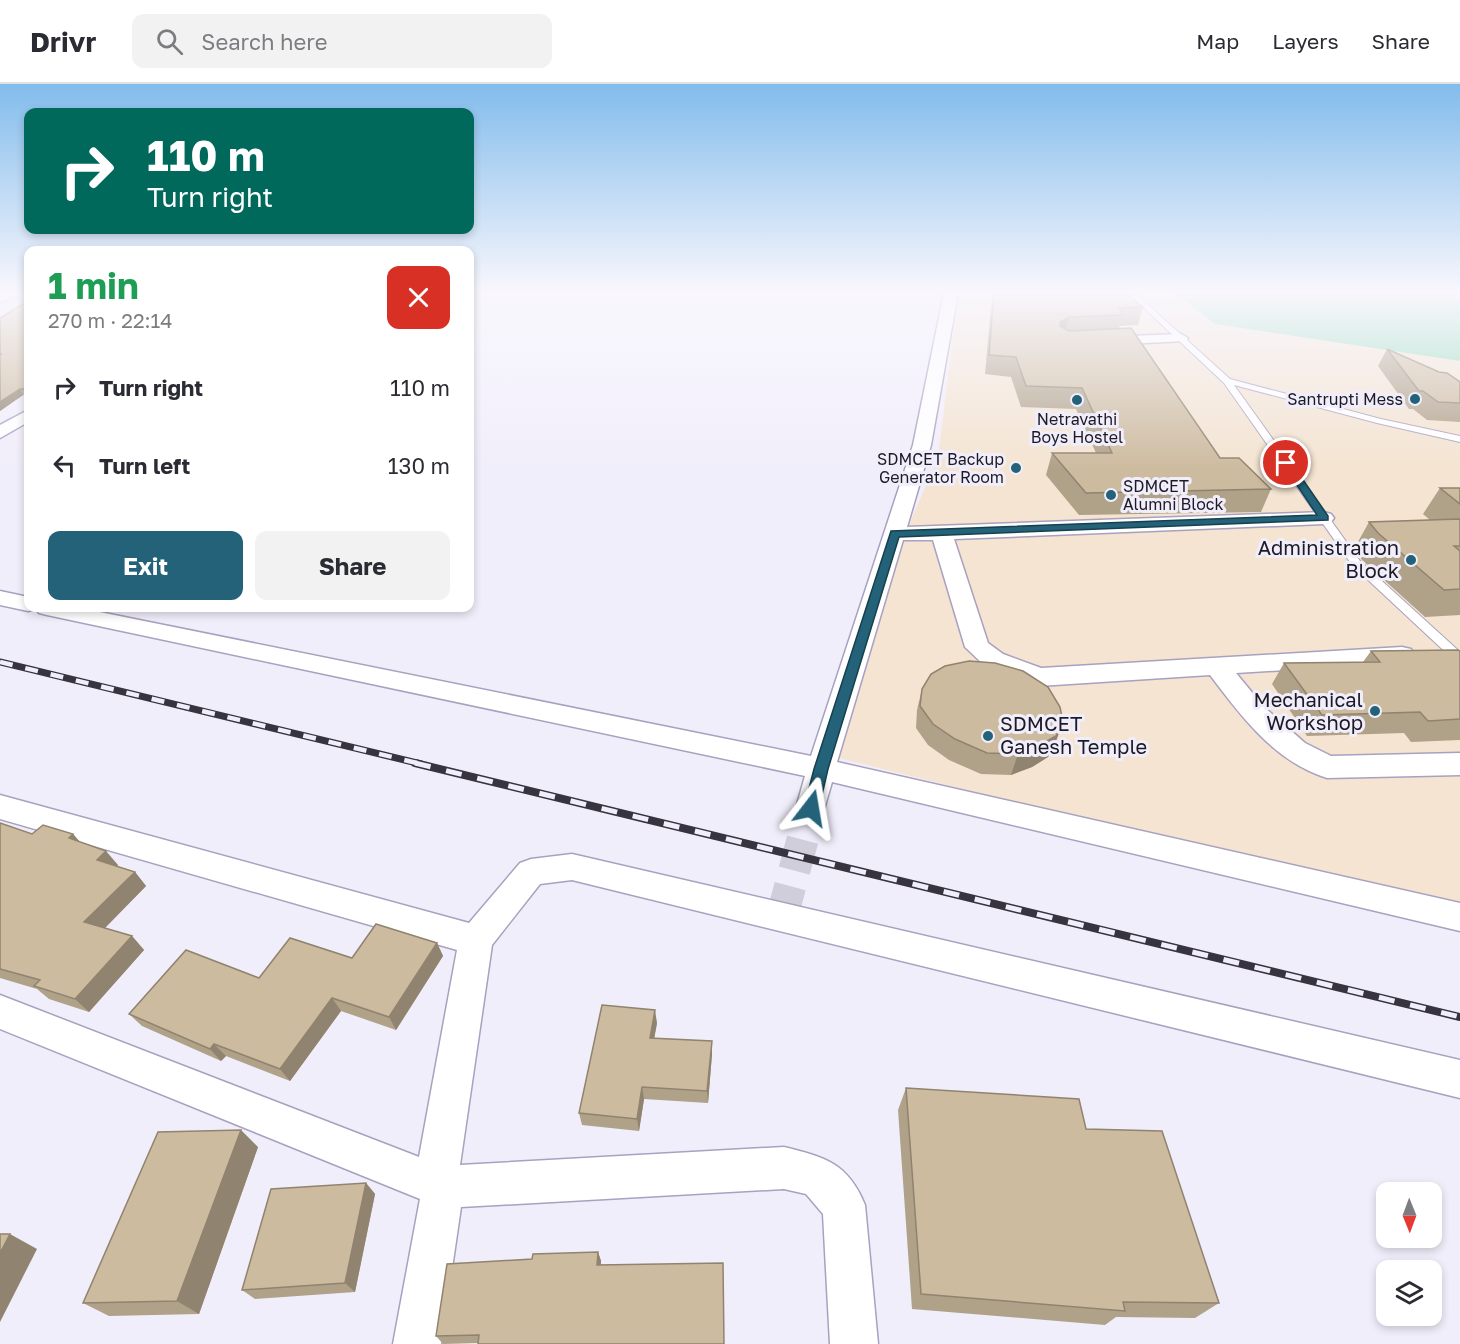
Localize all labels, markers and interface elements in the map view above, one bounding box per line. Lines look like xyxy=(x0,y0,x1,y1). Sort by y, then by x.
search box xyxy=(132,14,552,68)
text: Drivr xyxy=(30,25,96,58)
icon: search xyxy=(153,25,186,58)
text: Search here xyxy=(201,28,327,55)
text: Map xyxy=(1196,28,1239,54)
text: Layers xyxy=(1272,28,1339,54)
text: Share xyxy=(1372,28,1430,54)
text: 110 m xyxy=(147,130,265,180)
icon: right xyxy=(48,132,126,210)
text: Turn right xyxy=(147,181,273,213)
text: 1 min xyxy=(48,264,139,307)
button: close xyxy=(387,266,450,329)
text: 270 m · 22:14 xyxy=(48,308,172,332)
icon: right xyxy=(48,371,81,404)
text: Turn right xyxy=(99,374,203,401)
text: 110 m xyxy=(390,374,450,401)
place label: Santrupti Mess xyxy=(1287,389,1403,409)
marker: Santrupti Mess xyxy=(1408,392,1422,406)
marker: Netravathi Boys Hostel xyxy=(1070,393,1084,407)
place label: Netravathi Boys Hostel xyxy=(1031,409,1123,447)
pin xyxy=(1260,437,1311,488)
icon: arrive xyxy=(1269,446,1302,479)
icon: left xyxy=(48,449,81,482)
place label: SDMCET Backup Generator Room xyxy=(877,449,1004,487)
text: Turn left xyxy=(99,452,190,479)
text: 130 m xyxy=(388,452,450,479)
marker: SDMCET Backup Generator Room xyxy=(1009,461,1023,475)
place label: SDMCET Alumni Block xyxy=(1123,476,1224,514)
marker: SDMCET Alumni Block xyxy=(1104,488,1118,502)
button: Exit xyxy=(48,531,243,600)
button: Share xyxy=(255,531,450,600)
place label: Administration Block xyxy=(1258,535,1399,582)
marker: Administration Block xyxy=(1404,553,1418,567)
place label: Mechanical Workshop xyxy=(1253,687,1363,734)
marker: Mechanical Workshop xyxy=(1368,704,1382,718)
place label: SDMCET Ganesh Temple xyxy=(1000,711,1147,758)
marker: SDMCET Ganesh Temple xyxy=(981,729,995,743)
position arrow xyxy=(779,776,843,840)
north arrow xyxy=(1376,1182,1442,1248)
map controls xyxy=(1376,1182,1442,1326)
button: layers xyxy=(1376,1260,1442,1326)

